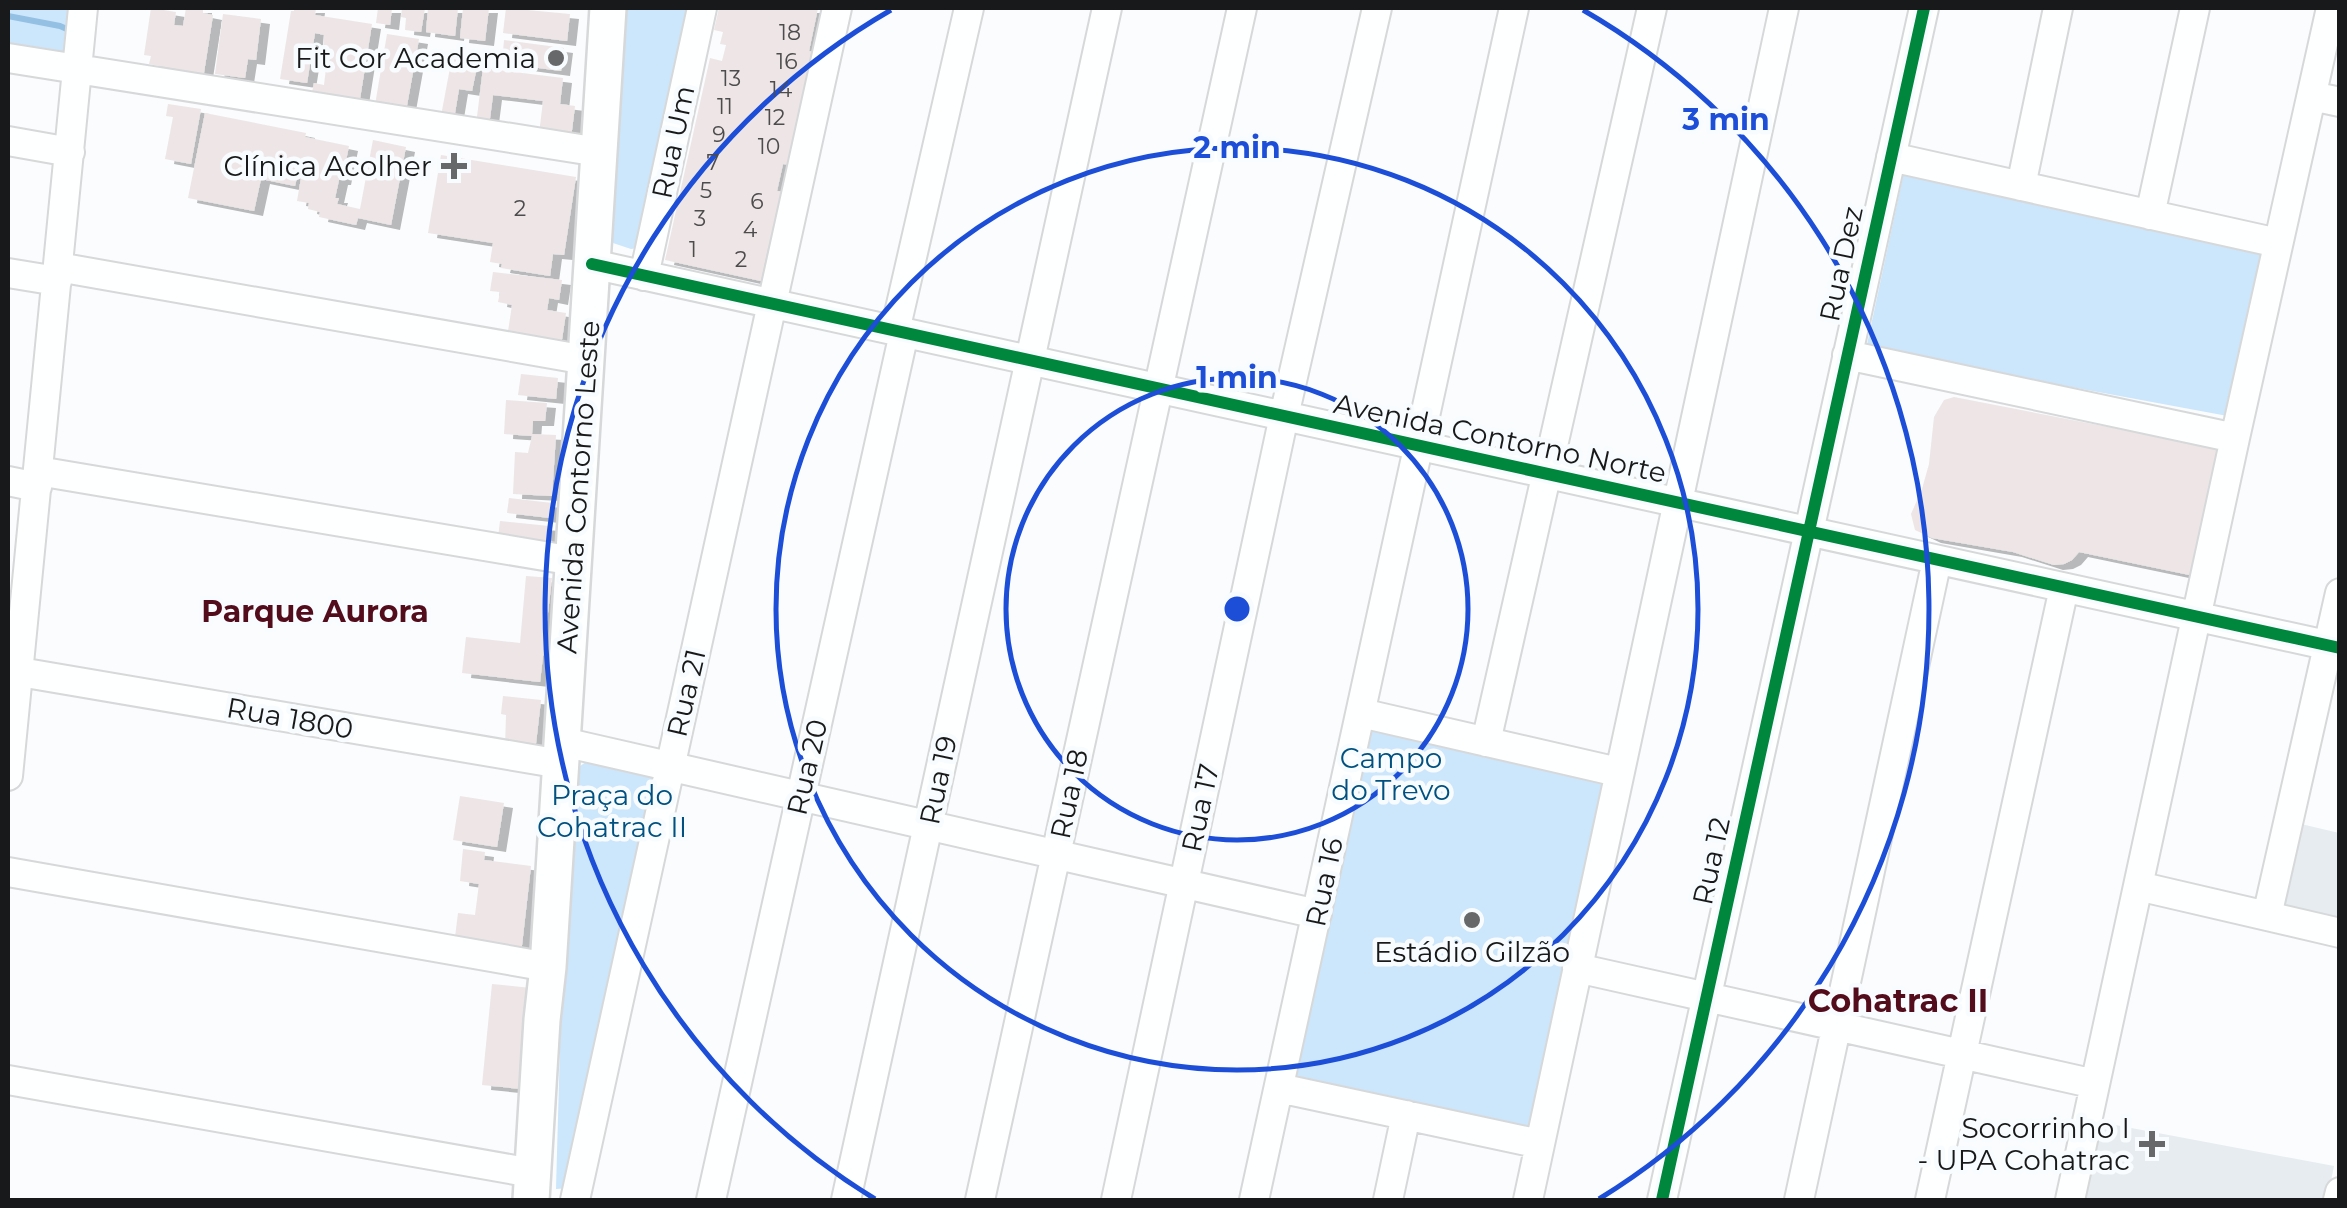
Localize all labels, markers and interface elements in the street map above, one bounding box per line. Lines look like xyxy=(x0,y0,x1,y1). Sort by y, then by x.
house number: 18 xyxy=(779,19,801,46)
place label: Fit Cor Academia xyxy=(295,41,536,75)
marker: Fit Cor Academia xyxy=(545,47,567,69)
house number: 16 xyxy=(776,48,798,75)
house number: 13 xyxy=(721,65,741,92)
house number: 14 xyxy=(770,76,793,103)
street label: Rua Um xyxy=(644,82,702,202)
house number: 11 xyxy=(717,93,733,120)
text: 3 min xyxy=(1681,101,1770,138)
house number: 12 xyxy=(765,104,785,131)
house number: 9 xyxy=(712,121,726,148)
text: 2 min xyxy=(1193,129,1281,166)
house number: 10 xyxy=(758,133,780,160)
place label: Clínica Acolher xyxy=(223,149,432,183)
house number: 7 xyxy=(707,149,720,176)
marker: Clínica Acolher xyxy=(441,153,467,179)
house number: 5 xyxy=(700,177,712,204)
house number: 6 xyxy=(750,188,764,215)
house number: 2 xyxy=(514,195,526,222)
street label: Rua Dez xyxy=(1812,203,1870,325)
house number: 3 xyxy=(694,205,706,232)
house number: 4 xyxy=(743,216,758,243)
house number: 1 xyxy=(689,236,697,263)
house number: 2 xyxy=(735,246,747,273)
street label: Avenida Contorno Leste xyxy=(549,319,607,655)
text: 1 min xyxy=(1196,359,1278,396)
street label: Avenida Contorno Norte xyxy=(1331,386,1669,490)
centre of rings xyxy=(1219,591,1255,627)
district label: Parque Aurora xyxy=(201,593,429,630)
street label: Rua 21 xyxy=(659,646,713,740)
street label: Rua 1800 xyxy=(224,690,356,746)
street label: Rua 20 xyxy=(779,716,835,818)
street label: Rua 19 xyxy=(912,732,964,828)
park label: Campo do Trevo xyxy=(1331,741,1451,807)
street label: Rua 18 xyxy=(1043,746,1095,842)
street label: Rua 17 xyxy=(1174,761,1226,855)
park label: Praça do Cohatrac II xyxy=(537,778,687,844)
street label: Rua 12 xyxy=(1685,814,1737,908)
street label: Rua 16 xyxy=(1298,834,1350,930)
marker: Estádio Gilzão xyxy=(1461,909,1483,931)
place label: Estádio Gilzão xyxy=(1374,935,1570,969)
district label: Cohatrac II xyxy=(1808,981,1988,1020)
place label: Socorrinho I - UPA Cohatrac xyxy=(1918,1111,2130,1177)
marker: Socorrinho I - UPA Cohatrac xyxy=(2139,1131,2165,1157)

